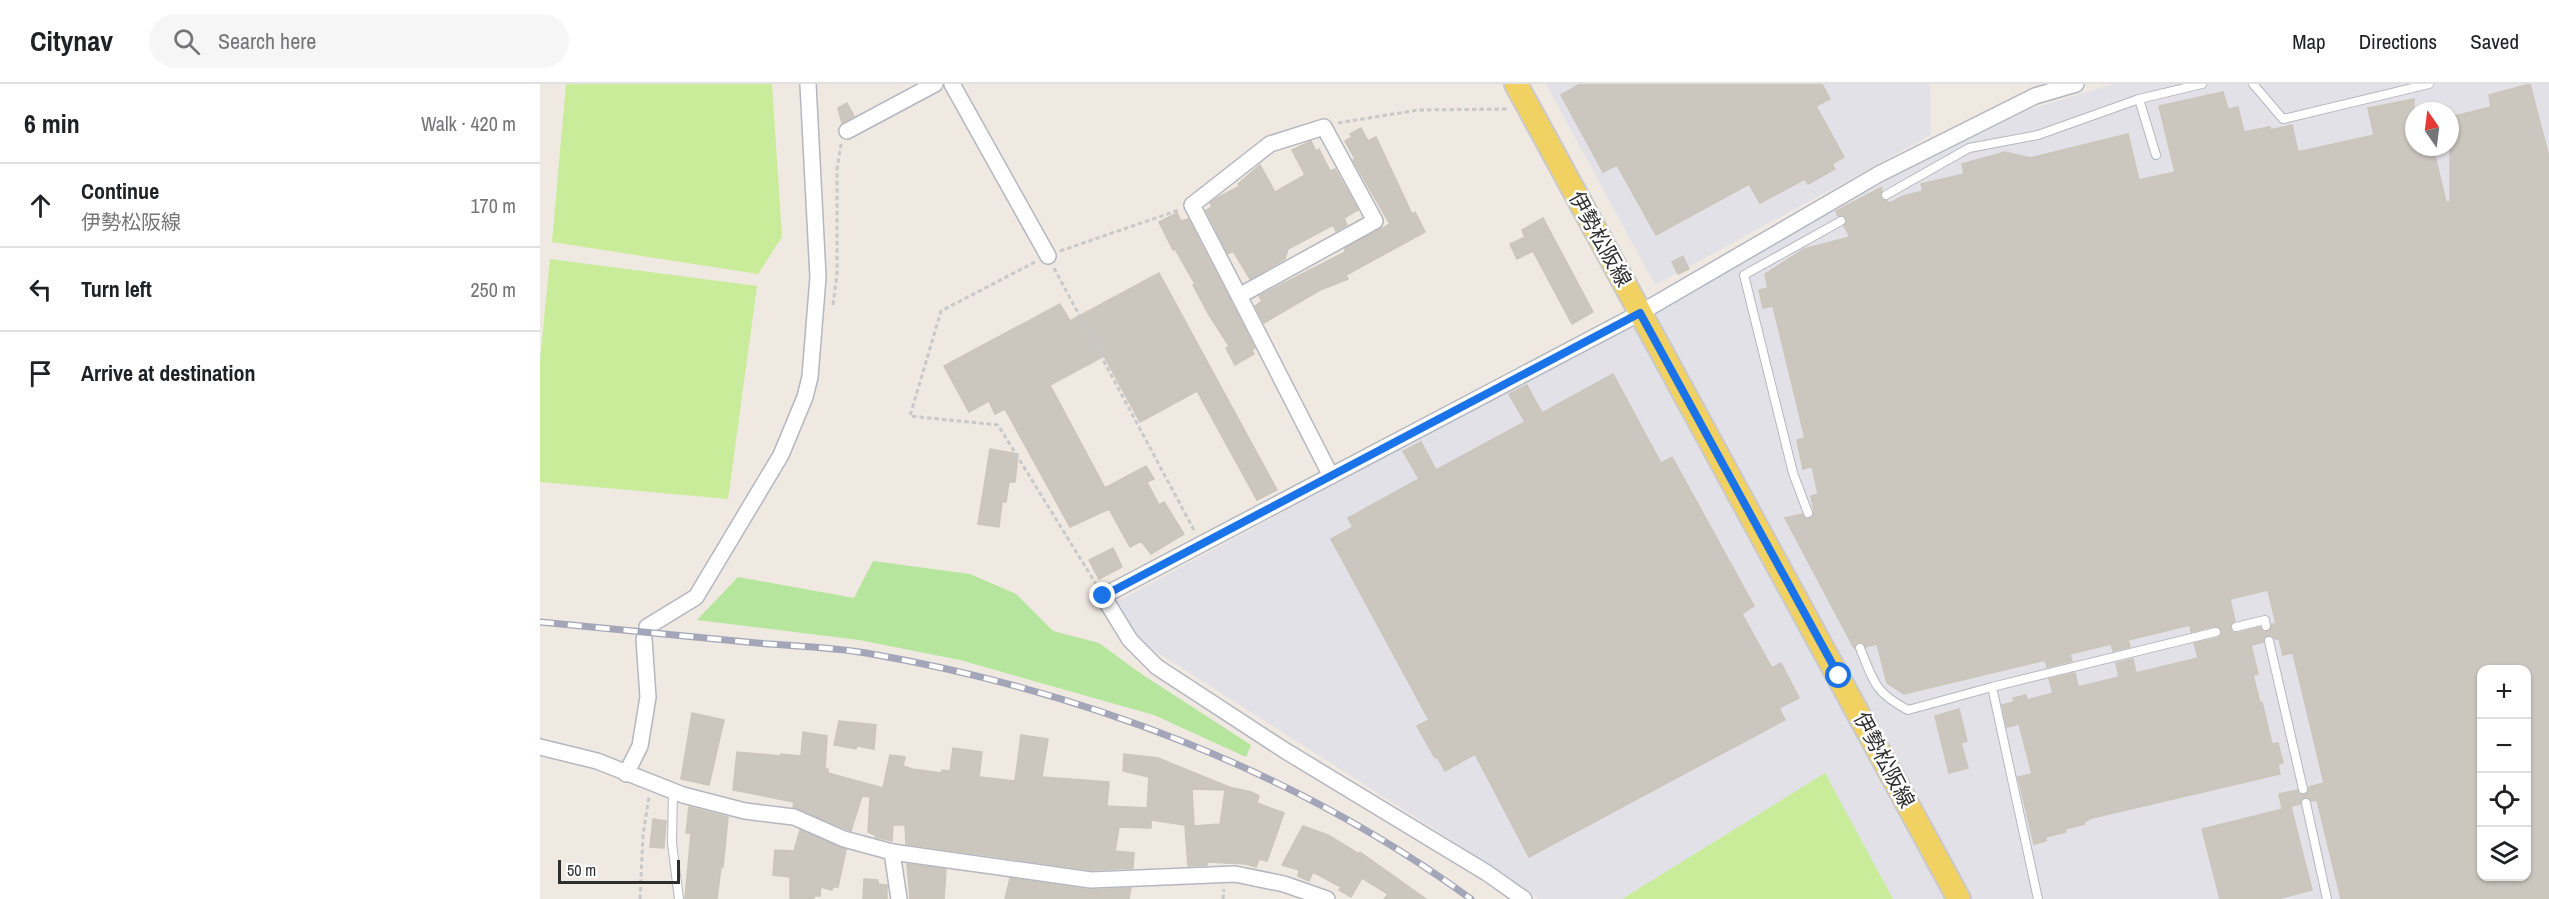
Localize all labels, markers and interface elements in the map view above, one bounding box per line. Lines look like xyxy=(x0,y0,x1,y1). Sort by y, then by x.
search box xyxy=(149,14,569,68)
text: Citynav xyxy=(30,22,113,60)
icon: search xyxy=(170,25,203,58)
text: Search here xyxy=(218,26,316,56)
text: Map xyxy=(2292,27,2326,56)
text: Directions xyxy=(2359,27,2437,56)
text: Saved xyxy=(2470,27,2519,56)
north arrow xyxy=(2405,102,2459,156)
text: 6 min xyxy=(24,106,80,141)
text: Walk · 420 m xyxy=(421,110,516,137)
text: Continue xyxy=(81,176,159,206)
street label: 伊勢松阪線 xyxy=(1562,186,1639,292)
icon: ahead xyxy=(24,189,57,222)
text: 170 m xyxy=(470,192,516,219)
text: 伊勢松阪線 xyxy=(81,208,181,235)
icon: left xyxy=(24,273,57,306)
text: Turn left xyxy=(81,274,152,304)
text: 250 m xyxy=(470,276,516,303)
icon: arrive xyxy=(24,357,57,390)
text: Arrive at destination xyxy=(81,358,255,388)
route end xyxy=(1089,582,1115,608)
route start xyxy=(1825,662,1851,688)
map controls xyxy=(2477,665,2531,881)
button: + xyxy=(2477,665,2531,719)
street label: 伊勢松阪線 xyxy=(1847,707,1922,813)
button: − xyxy=(2477,719,2531,773)
button: locate xyxy=(2477,773,2531,827)
button: layers xyxy=(2477,827,2531,881)
scale bar xyxy=(558,857,680,884)
text: 50 m xyxy=(567,859,596,881)

